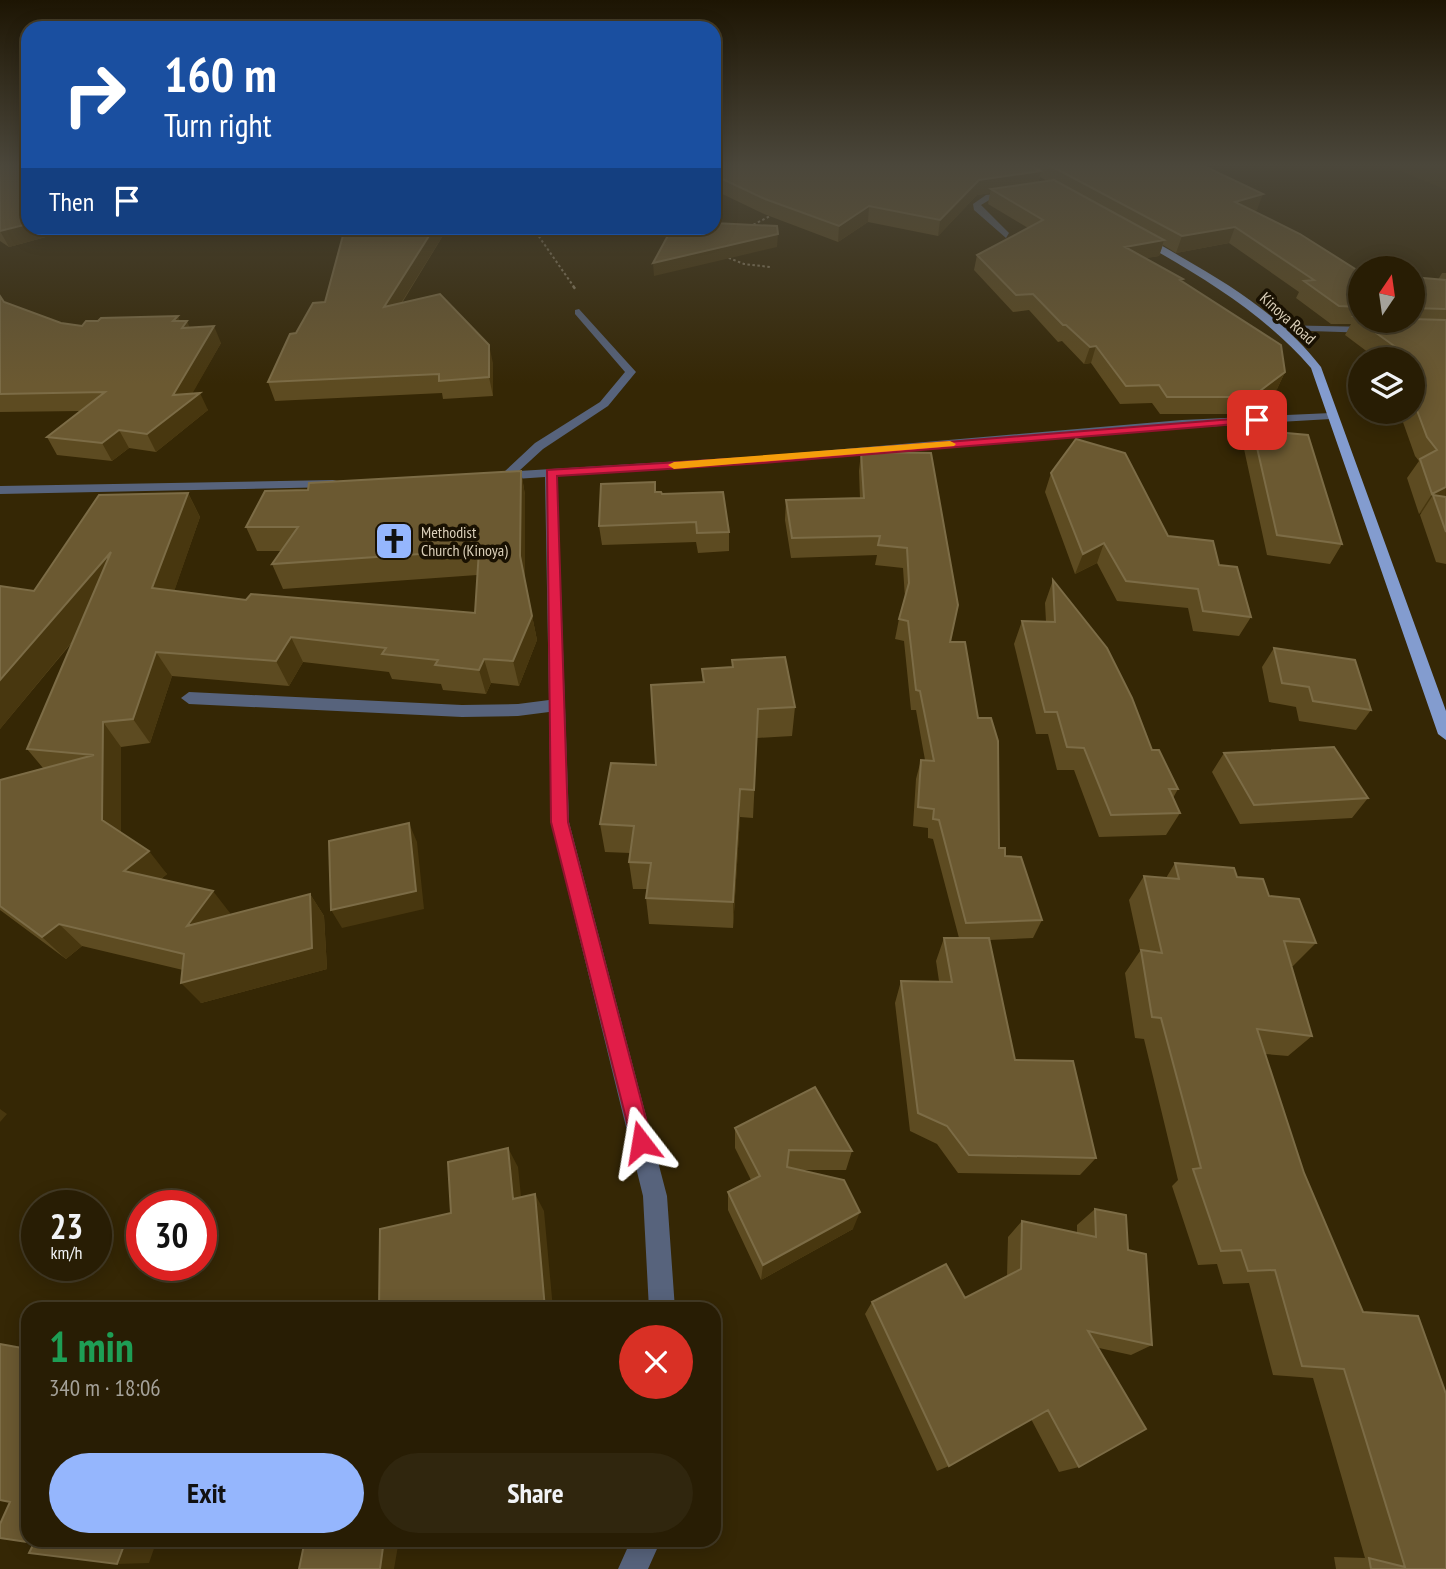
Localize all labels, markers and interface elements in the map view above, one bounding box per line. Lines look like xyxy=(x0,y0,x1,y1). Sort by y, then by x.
text: 160 m xyxy=(164,42,277,106)
icon: right xyxy=(49,49,140,140)
text: Turn right xyxy=(164,104,272,146)
icon: arrive xyxy=(108,182,146,220)
text: Then xyxy=(49,185,94,218)
north arrow xyxy=(1348,256,1424,332)
map controls xyxy=(1348,256,1425,424)
street label: Kinoya Road xyxy=(1256,288,1320,348)
button: layers xyxy=(1348,347,1425,424)
pin xyxy=(1227,390,1287,450)
icon: arrive xyxy=(1238,401,1276,439)
church icon: Methodist Church (Kinoya) xyxy=(373,520,415,562)
place label: Methodist Church (Kinoya) xyxy=(421,522,508,560)
position arrow xyxy=(604,1105,678,1179)
speed limit sign: 30 xyxy=(126,1190,217,1281)
text: 23 xyxy=(50,1203,83,1249)
text: km/h xyxy=(51,1241,82,1264)
text: 1 min xyxy=(49,1319,134,1374)
button: close xyxy=(619,1325,693,1399)
text: 340 m · 18:06 xyxy=(49,1373,161,1402)
button: Exit xyxy=(49,1453,364,1533)
button: Share xyxy=(378,1453,693,1533)

